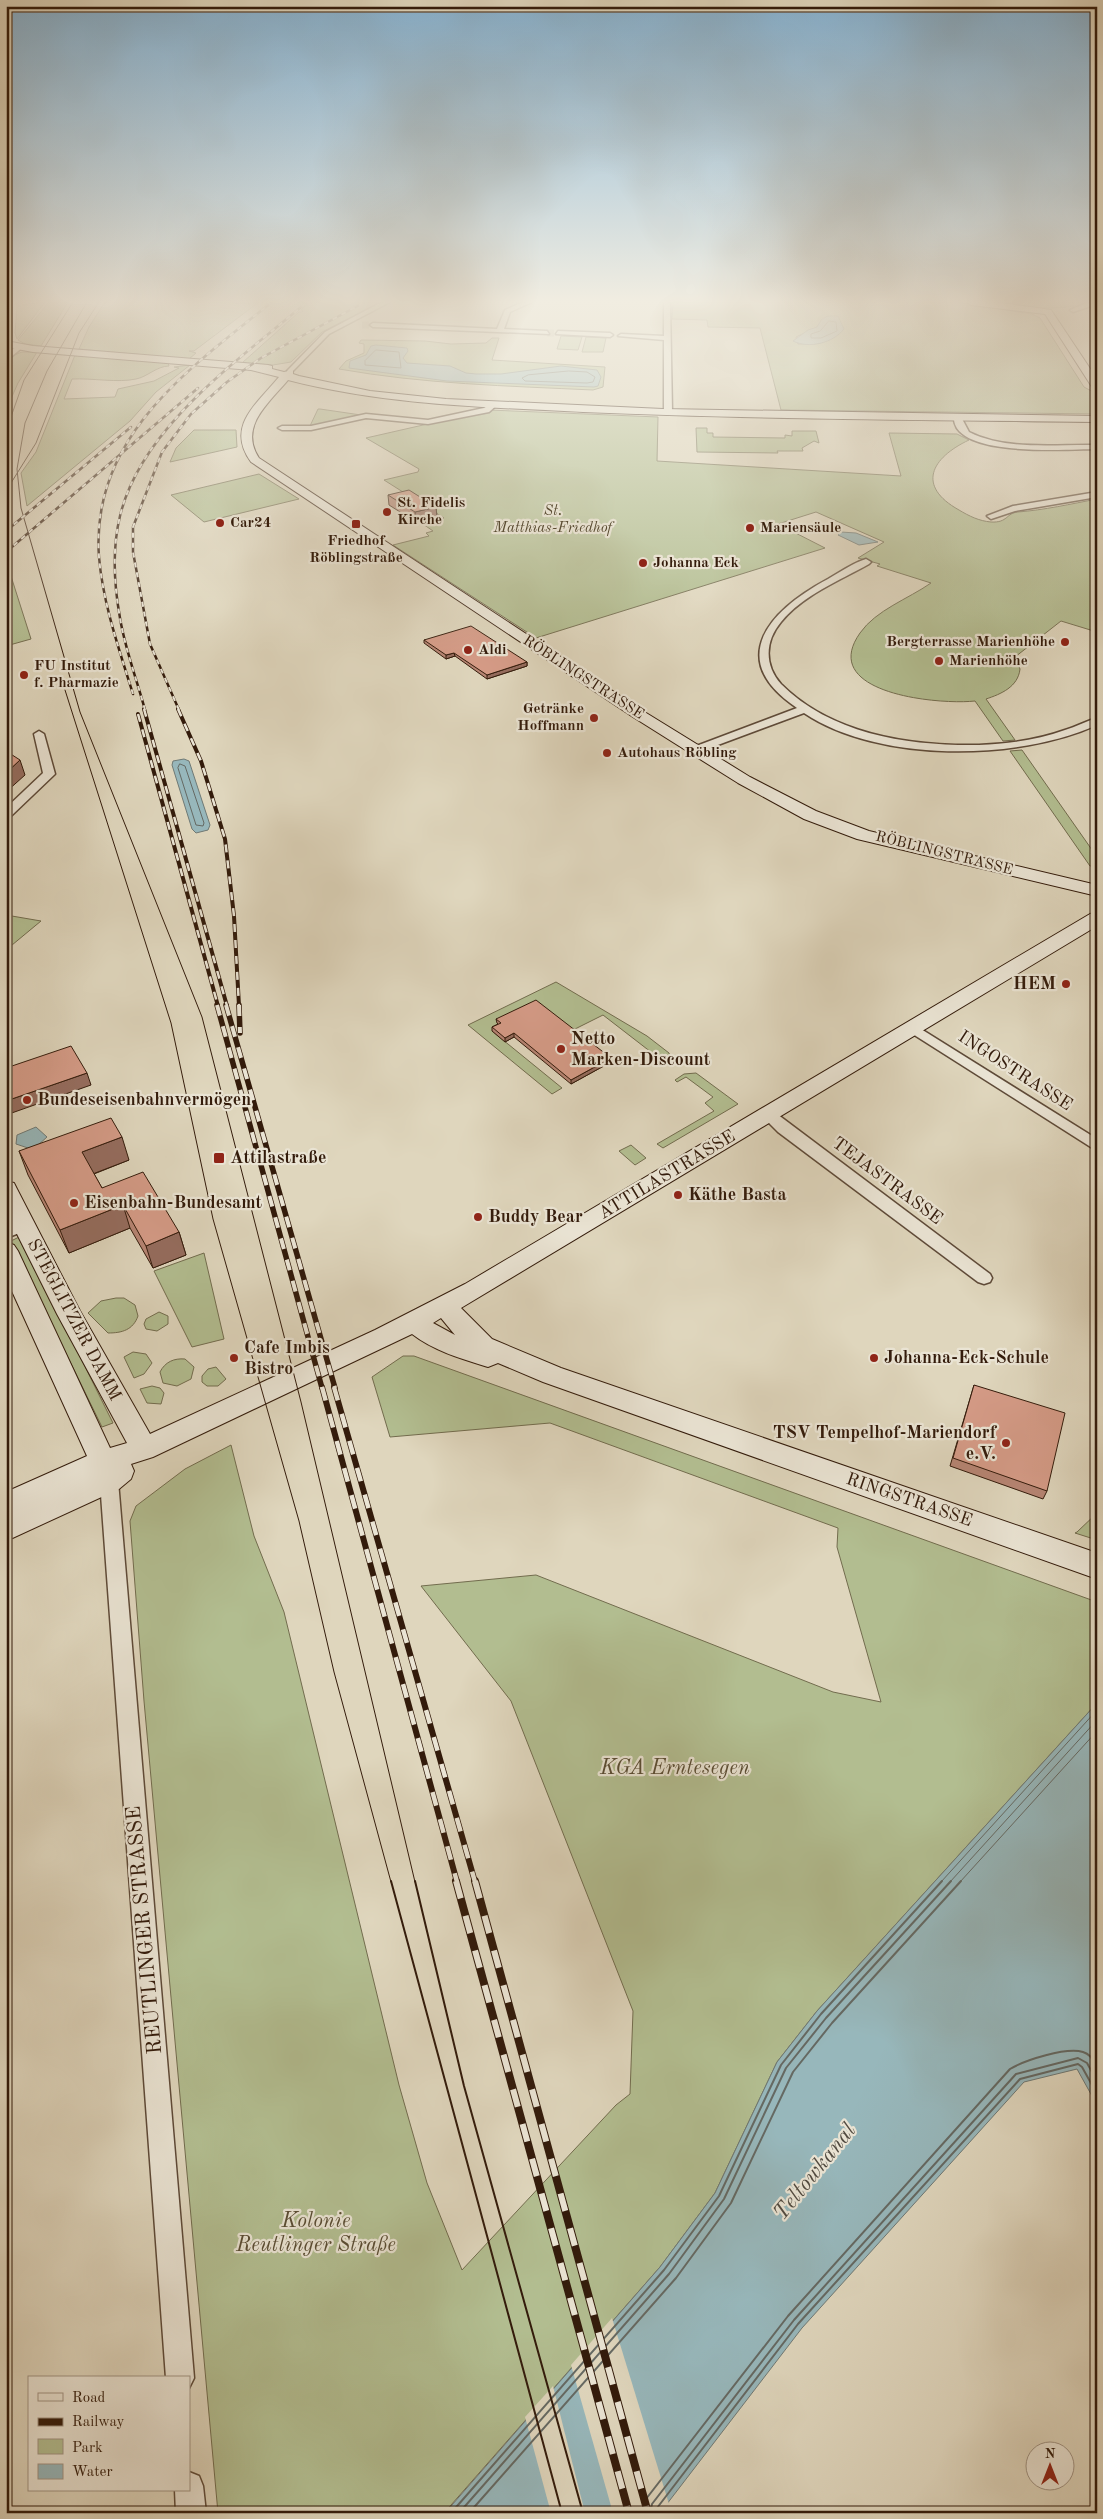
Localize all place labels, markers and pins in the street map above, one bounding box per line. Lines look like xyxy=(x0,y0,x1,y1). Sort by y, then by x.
place label: St. Fidelis Kirche xyxy=(397,496,465,528)
marker: St. Fidelis Kirche xyxy=(381,506,393,518)
place label: Car24 xyxy=(230,516,271,531)
marker: Car24 xyxy=(214,517,226,529)
marker: Friedhof Röblingstraße xyxy=(350,518,362,530)
place label: Mariensäule xyxy=(760,521,841,536)
marker: Mariensäule xyxy=(744,522,756,534)
place label: Friedhof Röblingstraße xyxy=(309,534,403,566)
place label: Johanna Eck xyxy=(653,556,740,571)
marker: Johanna Eck xyxy=(637,557,649,569)
place label: Bergterrasse Marienhöhe xyxy=(886,635,1055,650)
marker: Bergterrasse Marienhöhe xyxy=(1059,636,1071,648)
place label: Aldi xyxy=(478,643,506,658)
marker: Aldi xyxy=(462,644,474,656)
place label: Marienhöhe xyxy=(949,654,1028,669)
marker: Marienhöhe xyxy=(933,655,945,667)
place label: FU Institut f. Pharmazie xyxy=(34,659,119,691)
marker: FU Institut f. Pharmazie xyxy=(18,669,30,681)
place label: Getränke Hoffmann xyxy=(517,702,584,734)
marker: Getränke Hoffmann xyxy=(588,712,600,724)
place label: Autohaus Röbling xyxy=(617,746,737,761)
marker: Autohaus Röbling xyxy=(601,747,613,759)
place label: HEM xyxy=(1013,975,1056,993)
marker: HEM xyxy=(1060,978,1072,990)
place label: Netto Marken-Discount xyxy=(571,1030,711,1069)
marker: Netto Marken-Discount xyxy=(555,1043,567,1055)
place label: Bundeseisenbahnvermögen xyxy=(37,1091,251,1109)
marker: Bundeseisenbahnvermögen xyxy=(21,1094,33,1106)
place label: Attilastraße xyxy=(230,1149,326,1167)
marker: Attilastraße xyxy=(212,1151,226,1165)
place label: Käthe Basta xyxy=(688,1186,787,1204)
marker: Käthe Basta xyxy=(672,1189,684,1201)
place label: Eisenbahn-Bundesamt xyxy=(84,1194,263,1212)
marker: Eisenbahn-Bundesamt xyxy=(68,1197,80,1209)
place label: Buddy Bear xyxy=(488,1208,583,1226)
marker: Buddy Bear xyxy=(472,1211,484,1223)
place label: Cafe Imbis Bistro xyxy=(244,1339,330,1378)
place label: Johanna-Eck-Schule xyxy=(884,1349,1049,1367)
marker: Cafe Imbis Bistro xyxy=(228,1352,240,1364)
marker: Johanna-Eck-Schule xyxy=(868,1352,880,1364)
place label: TSV Tempelhof-Mariendorf e.V. xyxy=(773,1424,998,1463)
marker: TSV Tempelhof-Mariendorf e.V. xyxy=(1000,1437,1012,1449)

